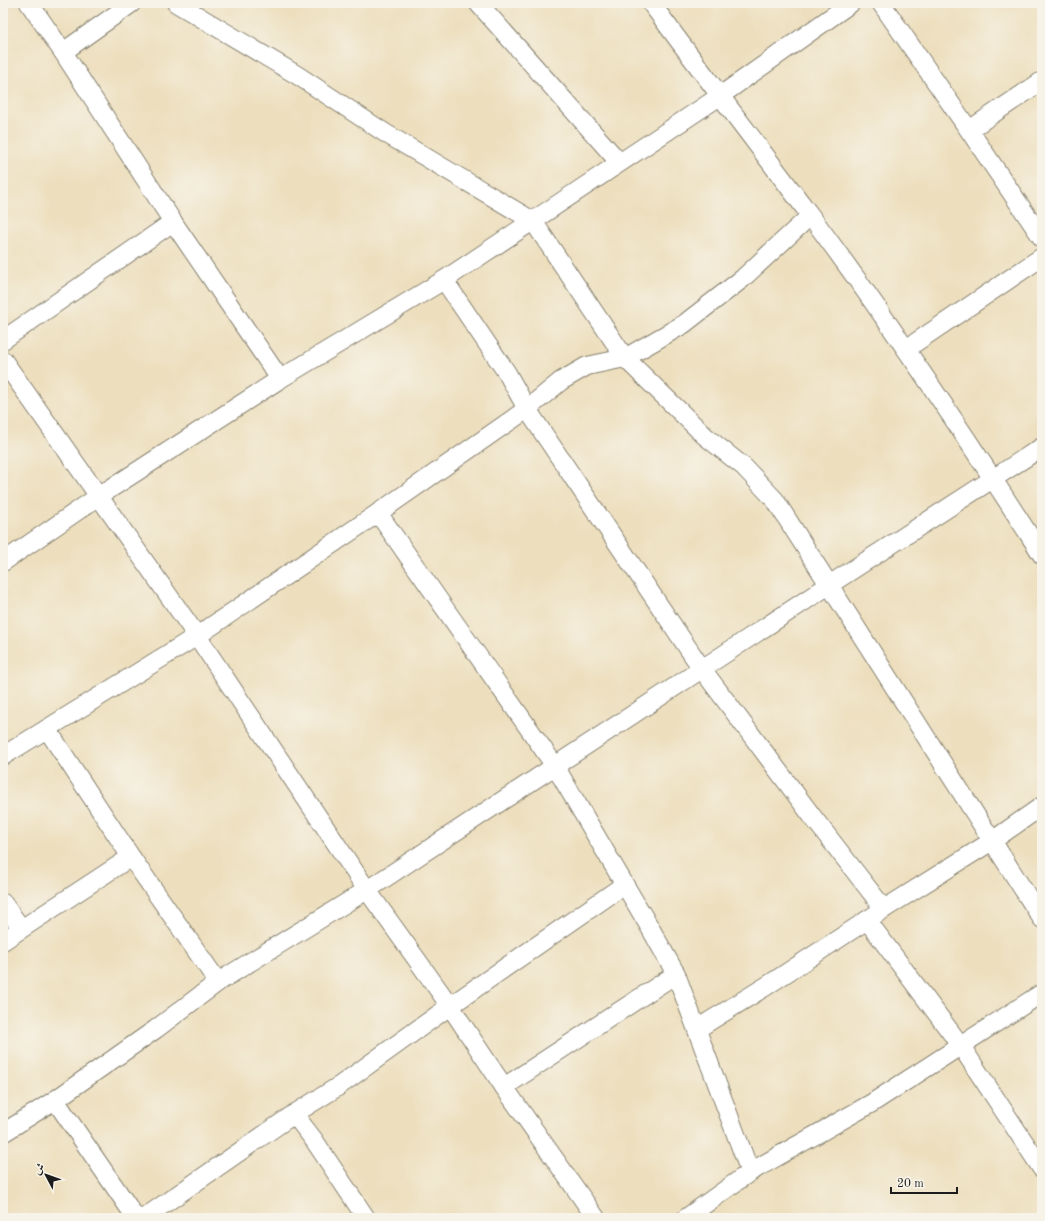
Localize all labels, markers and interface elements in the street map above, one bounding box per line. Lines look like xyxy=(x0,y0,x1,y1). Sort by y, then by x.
north arrow xyxy=(26,1155,66,1195)
text: ش xyxy=(32,1162,47,1177)
scale bar xyxy=(891,1169,957,1195)
text: 20 m xyxy=(897,1178,924,1190)

